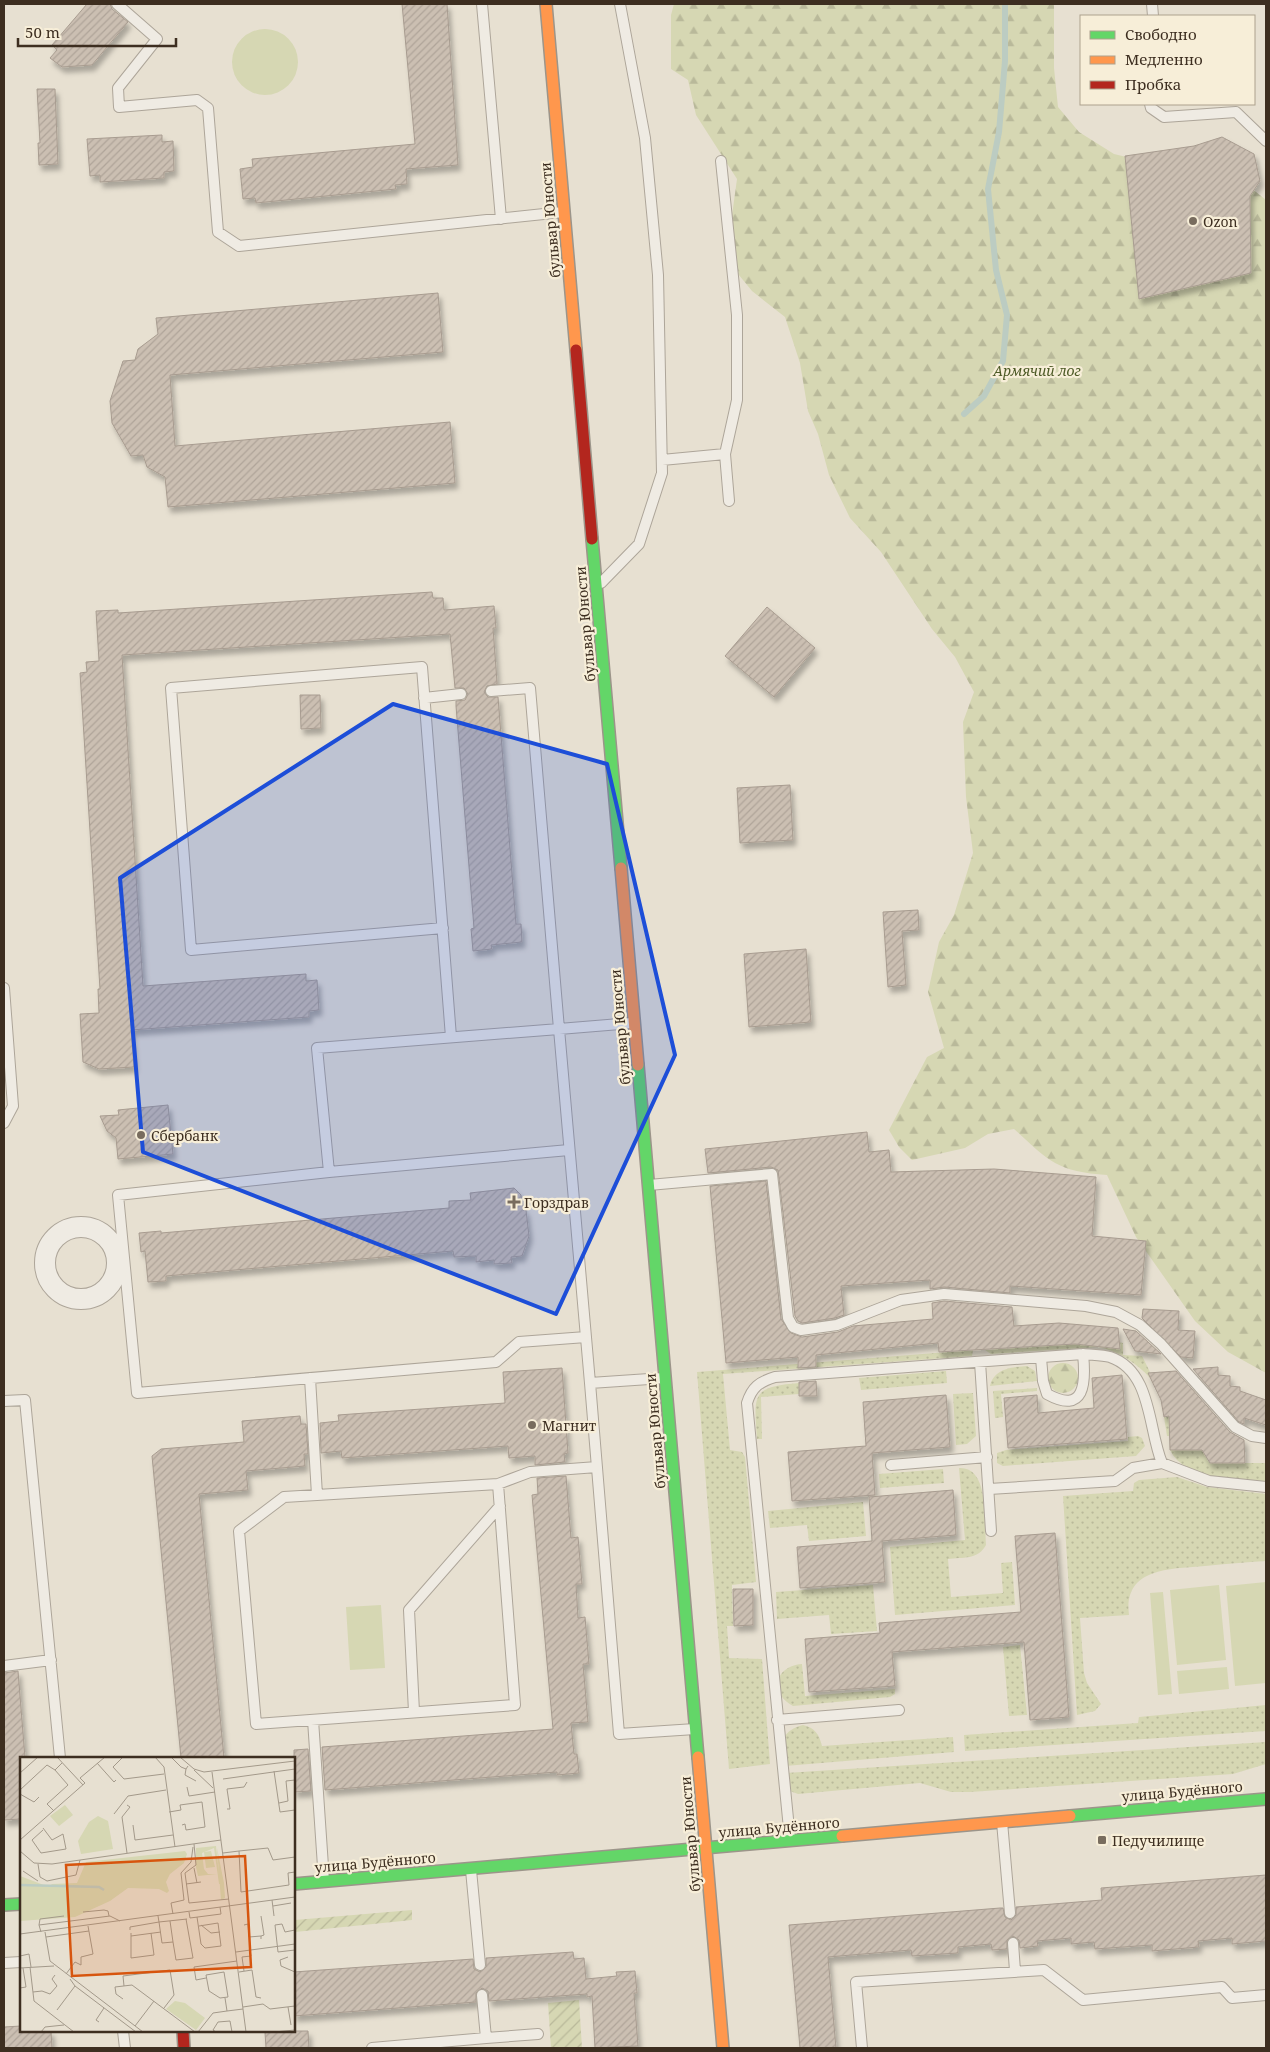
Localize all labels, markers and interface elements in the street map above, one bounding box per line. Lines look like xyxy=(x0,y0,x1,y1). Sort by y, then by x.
scale bar xyxy=(18,15,175,47)
legend xyxy=(1080,15,1255,105)
text: 50 m xyxy=(25,22,60,42)
text: Свободно xyxy=(1125,24,1197,44)
text: Медленно xyxy=(1125,49,1203,69)
text: Пробка xyxy=(1125,74,1181,94)
street label: бульвар Юности xyxy=(535,161,565,279)
place label: Ozon xyxy=(1203,212,1238,231)
marker: Ozon xyxy=(1187,215,1199,227)
park label: Армячий лог xyxy=(992,361,1081,380)
street label: бульвар Юности xyxy=(570,565,600,683)
street label: бульвар Юности xyxy=(605,968,635,1086)
place label: Сбербанк xyxy=(151,1126,219,1145)
marker: Сбербанк xyxy=(135,1129,147,1141)
place label: Горздрав xyxy=(524,1193,589,1212)
marker: Горздрав xyxy=(508,1196,520,1208)
street label: бульвар Юности xyxy=(640,1372,670,1490)
place label: Магнит xyxy=(542,1416,597,1435)
marker: Магнит xyxy=(526,1419,538,1431)
inset map xyxy=(20,1757,295,2032)
street label: бульвар Юности xyxy=(675,1775,705,1893)
street label: улица Будённого xyxy=(1121,1776,1243,1806)
street label: улица Будённого xyxy=(718,1812,840,1842)
place label: Педучилище xyxy=(1112,1831,1204,1850)
marker: Педучилище xyxy=(1096,1834,1108,1846)
street label: улица Будённого xyxy=(314,1847,436,1877)

